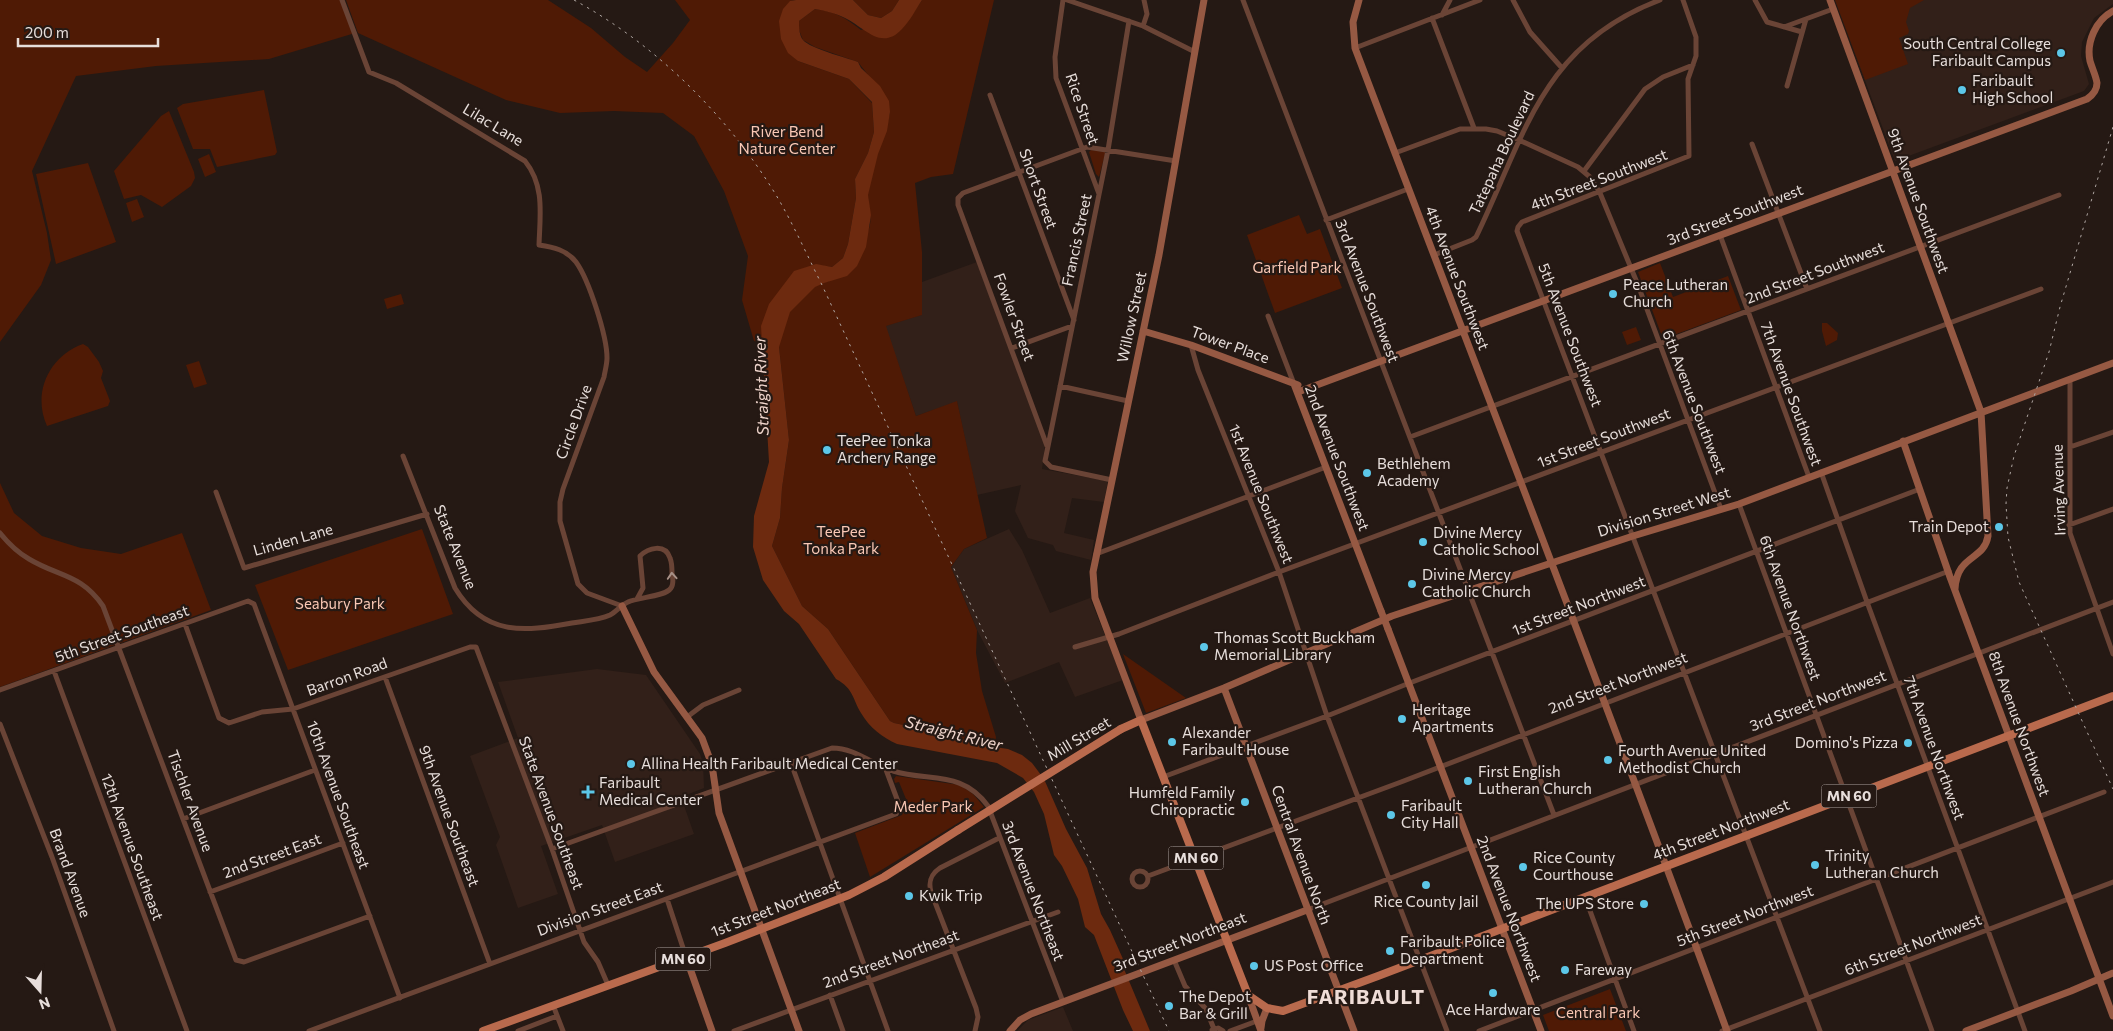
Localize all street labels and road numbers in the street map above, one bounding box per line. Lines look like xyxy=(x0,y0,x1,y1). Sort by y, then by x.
street label: Rice Street xyxy=(1062,71,1104,147)
street label: Tatepaha Boulevard xyxy=(1465,88,1538,217)
street label: Lilac Lane xyxy=(460,99,527,149)
street label: 9th Avenue Southwest xyxy=(1884,126,1954,276)
street label: 4th Street Southwest xyxy=(1528,145,1670,213)
street label: Short Street xyxy=(1016,146,1062,231)
street label: 3rd Street Southwest xyxy=(1664,180,1805,248)
street label: Francis Street xyxy=(1057,192,1095,288)
street label: 4th Avenue Southwest xyxy=(1422,203,1494,352)
street label: 3rd Avenue Southwest xyxy=(1332,216,1404,365)
street label: 2nd Street Southwest xyxy=(1743,237,1886,307)
street label: 5th Avenue Southwest xyxy=(1535,260,1607,409)
street label: Fowler Street xyxy=(991,270,1039,363)
street label: Willow Street xyxy=(1113,270,1149,364)
street label: 7th Avenue Southwest xyxy=(1758,319,1826,468)
street label: Tower Place xyxy=(1189,322,1272,367)
street label: 6th Avenue Southwest xyxy=(1659,327,1731,476)
street label: Circle Drive xyxy=(551,382,595,461)
street label: 2nd Avenue Southwest xyxy=(1302,382,1374,533)
street label: 1st Street Southwest xyxy=(1535,403,1673,471)
street label: 1st Avenue Southwest xyxy=(1226,421,1298,566)
street label: Irving Avenue xyxy=(2047,444,2069,536)
street label: Division Street West xyxy=(1595,482,1732,540)
street label: State Avenue xyxy=(431,502,481,592)
street label: Linden Lane xyxy=(251,519,335,559)
street label: 6th Avenue Northwest xyxy=(1756,533,1826,683)
street label: 1st Street Northwest xyxy=(1510,571,1648,639)
street label: 5th Street Southeast xyxy=(52,600,191,666)
street label: 2nd Street Northwest xyxy=(1546,647,1690,717)
street label: 8th Avenue Northwest xyxy=(1985,649,2055,799)
street label: Barron Road xyxy=(304,653,390,699)
street label: 3rd Street Northwest xyxy=(1747,666,1888,734)
street label: 7th Avenue Northwest xyxy=(1901,673,1969,822)
street label: Mill Street xyxy=(1043,712,1114,764)
street label: 10th Avenue Southeast xyxy=(304,718,374,871)
street label: State Avenue Southeast xyxy=(516,734,588,892)
street label: 9th Avenue Southeast xyxy=(416,742,484,889)
street label: Tischler Avenue xyxy=(164,747,218,854)
street label: 12th Avenue Southeast xyxy=(98,771,168,922)
street label: Central Avenue North xyxy=(1268,782,1336,927)
road number: MN 60 xyxy=(1822,784,1876,808)
street label: 4th Street Northwest xyxy=(1650,795,1792,864)
street label: 3rd Avenue Northeast xyxy=(999,818,1069,963)
street label: Brand Avenue xyxy=(46,826,95,920)
street label: 2nd Street East xyxy=(220,829,323,881)
street label: 2nd Avenue Northwest xyxy=(1474,833,1546,984)
road number: MN 60 xyxy=(1168,846,1224,870)
street label: 1st Street Northeast xyxy=(708,874,843,940)
street label: Division Street East xyxy=(534,877,665,939)
street label: 5th Street Northwest xyxy=(1674,881,1816,949)
street label: 3rd Street Northeast xyxy=(1111,907,1249,975)
street label: 6th Street Northwest xyxy=(1842,910,1984,979)
street label: 2nd Street Northeast xyxy=(820,925,961,991)
road number: MN 60 xyxy=(656,948,710,971)

